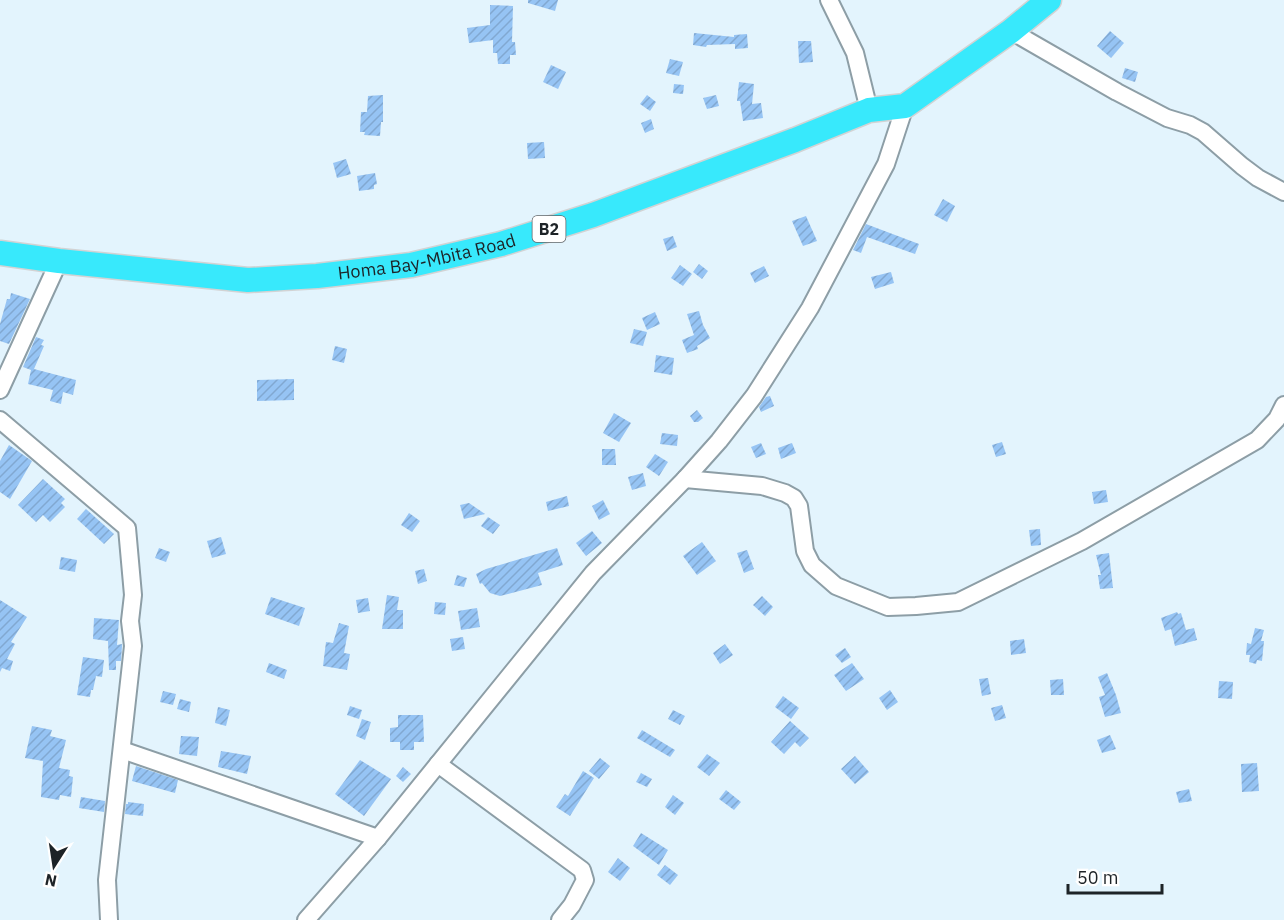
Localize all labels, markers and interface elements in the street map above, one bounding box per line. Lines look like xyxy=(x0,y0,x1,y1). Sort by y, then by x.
road number: B2 xyxy=(532,216,566,242)
street label: Homa Bay-Mbita Road xyxy=(336,228,518,284)
north arrow xyxy=(24,836,84,896)
scale bar xyxy=(1068,857,1162,895)
text: 50 m xyxy=(1077,866,1119,889)
text: N xyxy=(43,870,59,892)

